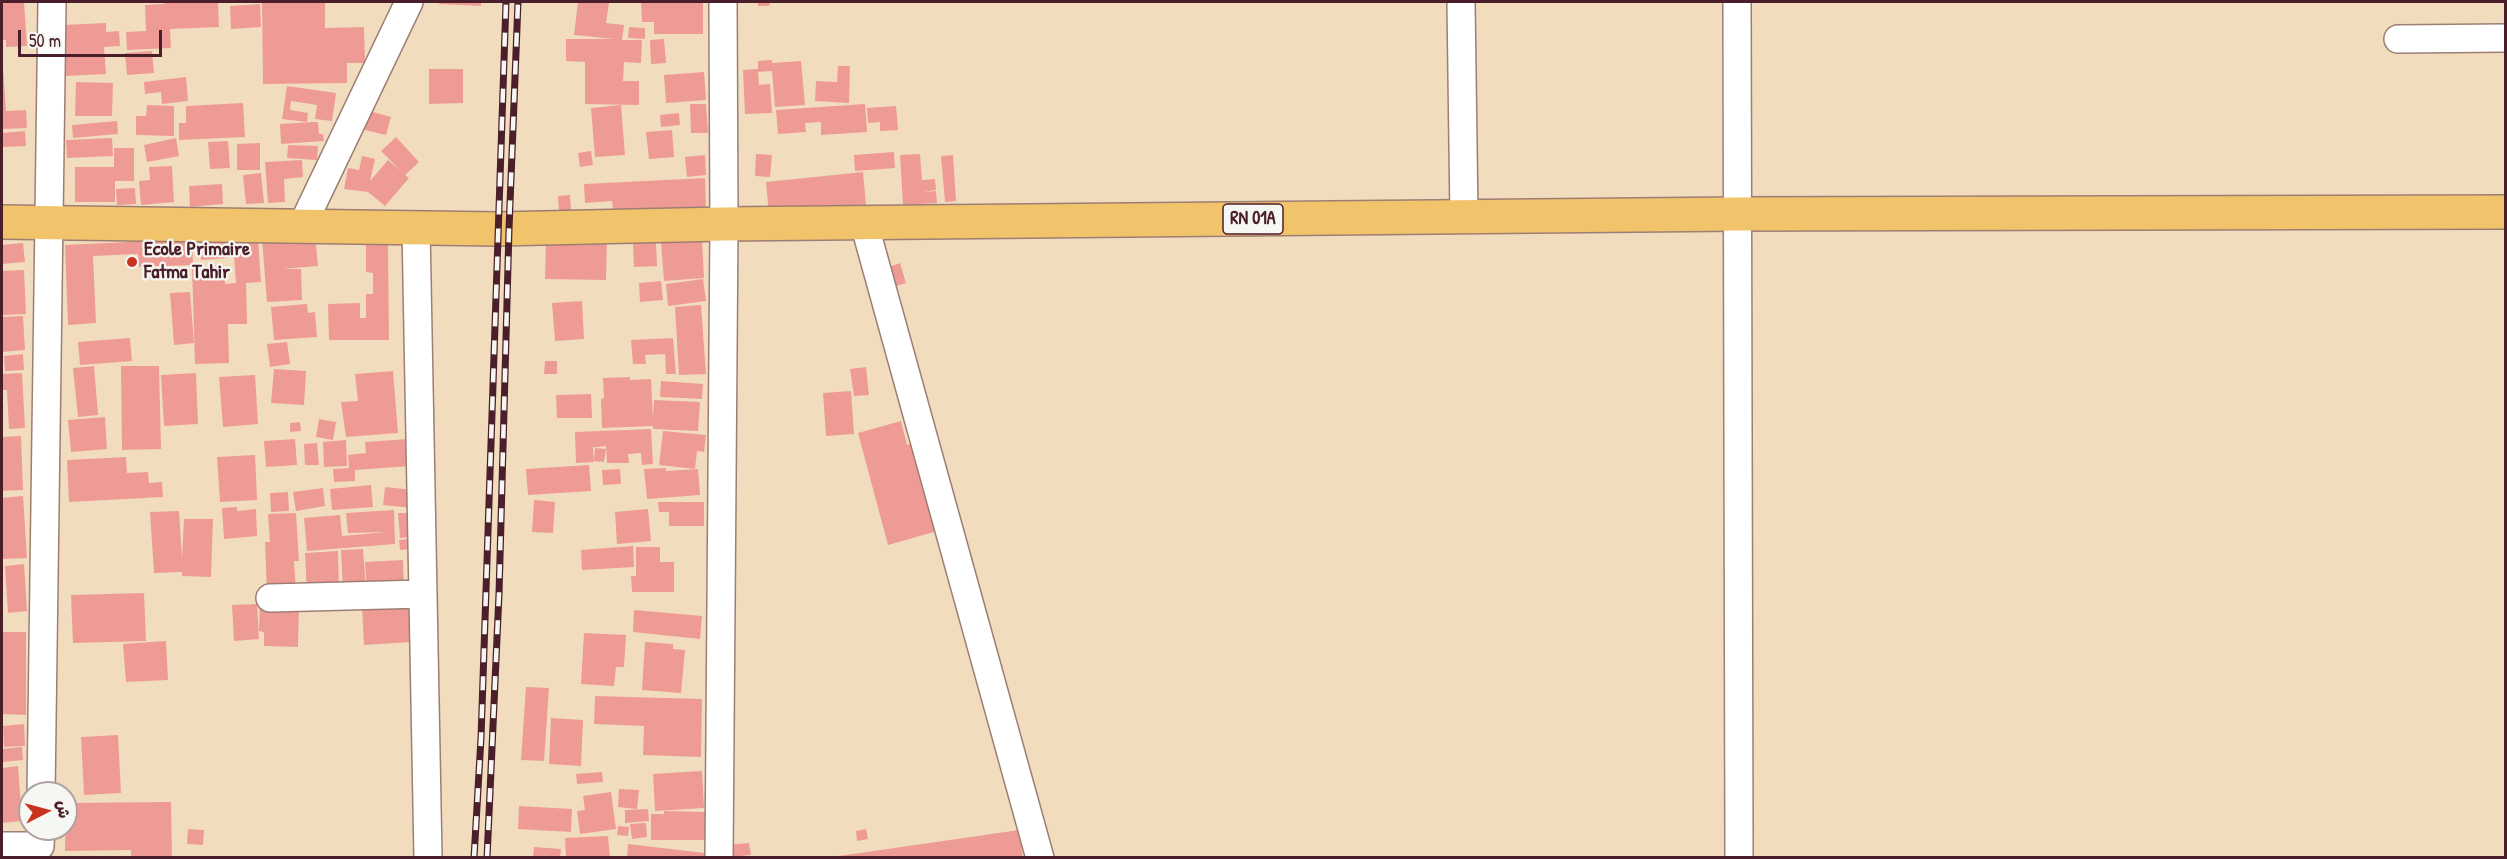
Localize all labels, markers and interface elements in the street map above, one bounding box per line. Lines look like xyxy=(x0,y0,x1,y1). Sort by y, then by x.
scale bar xyxy=(21,18,165,56)
text: 50 m xyxy=(29,28,61,53)
road number: RN 01A xyxy=(1223,204,1283,234)
place label: Ecole Primaire Fatma Tahir xyxy=(144,238,250,285)
marker: Ecole Primaire Fatma Tahir xyxy=(125,255,139,269)
north arrow xyxy=(18,781,78,841)
text: ش xyxy=(52,799,76,819)

